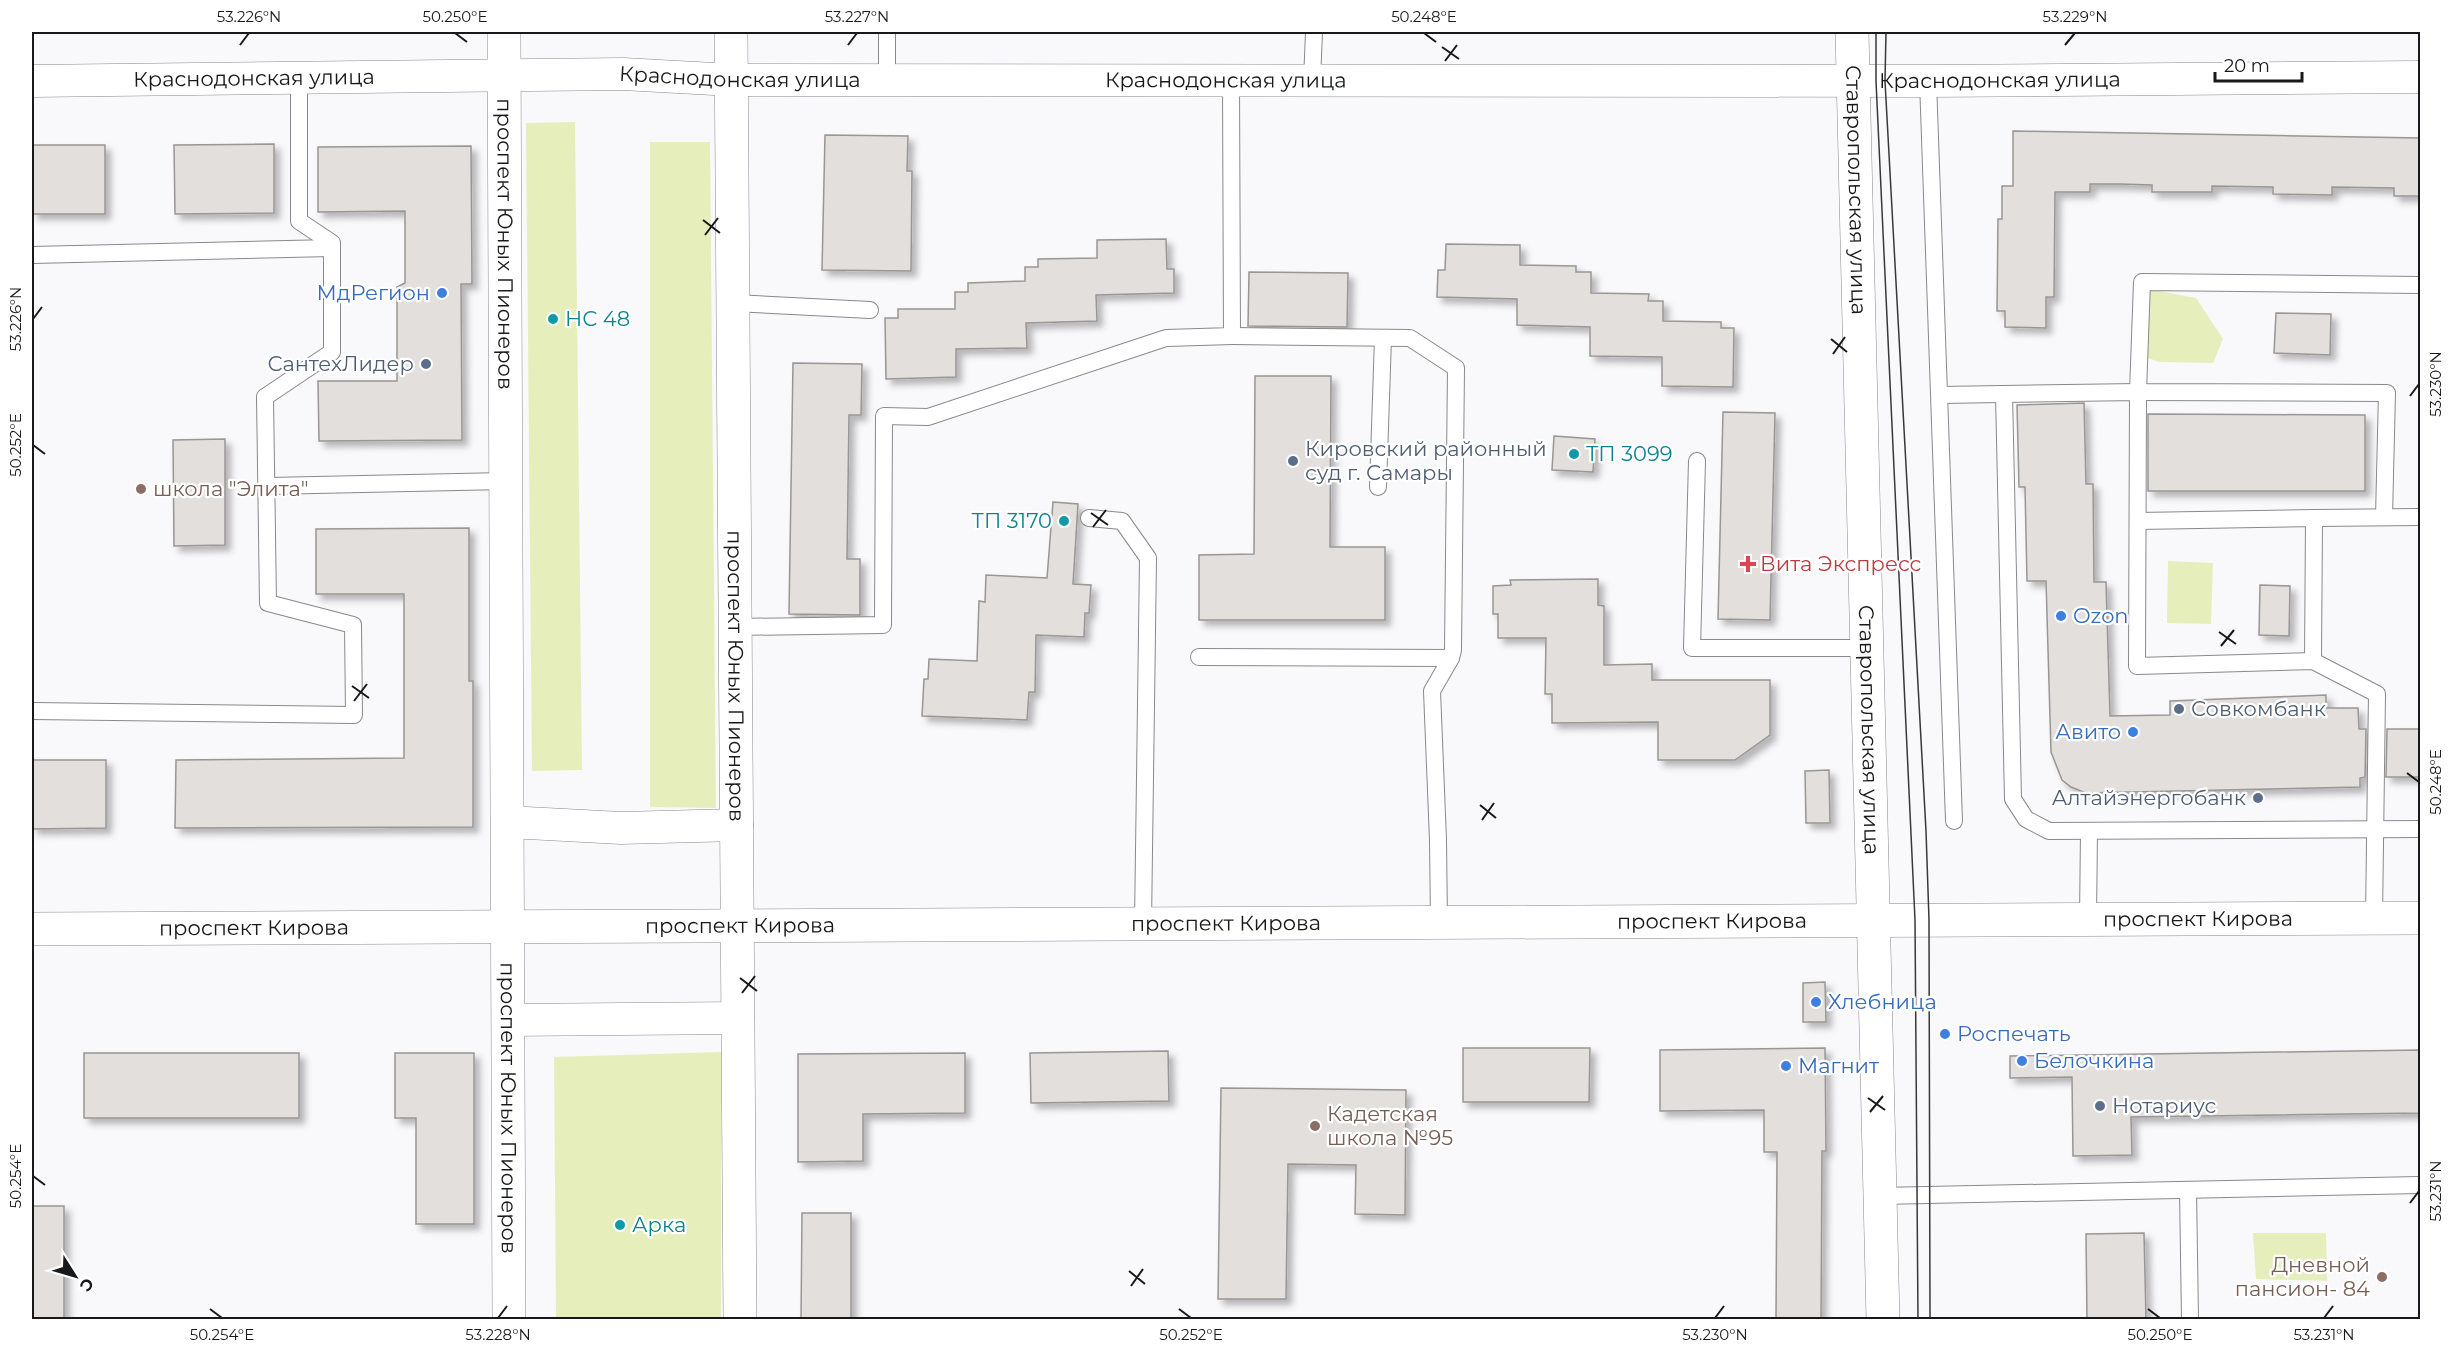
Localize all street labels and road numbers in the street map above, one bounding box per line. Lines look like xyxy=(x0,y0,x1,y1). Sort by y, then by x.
street label: Краснодонская улица xyxy=(619,61,861,92)
street label: Краснодонская улица xyxy=(133,64,375,92)
street label: Ставропольская улица xyxy=(1841,65,1872,315)
street label: Краснодонская улица xyxy=(1879,66,2121,93)
street label: Краснодонская улица xyxy=(1105,67,1347,93)
street label: проспект Юных Пионеров xyxy=(492,98,518,390)
street label: проспект Юных Пионеров xyxy=(722,530,750,822)
street label: Ставропольская улица xyxy=(1854,605,1885,855)
street label: проспект Кирова xyxy=(2103,906,2293,931)
street label: проспект Кирова xyxy=(1617,908,1807,934)
street label: проспект Кирова xyxy=(1131,910,1321,936)
street label: проспект Кирова xyxy=(645,912,835,938)
street label: проспект Кирова xyxy=(159,915,349,940)
street label: проспект Юных Пионеров xyxy=(496,962,522,1254)

